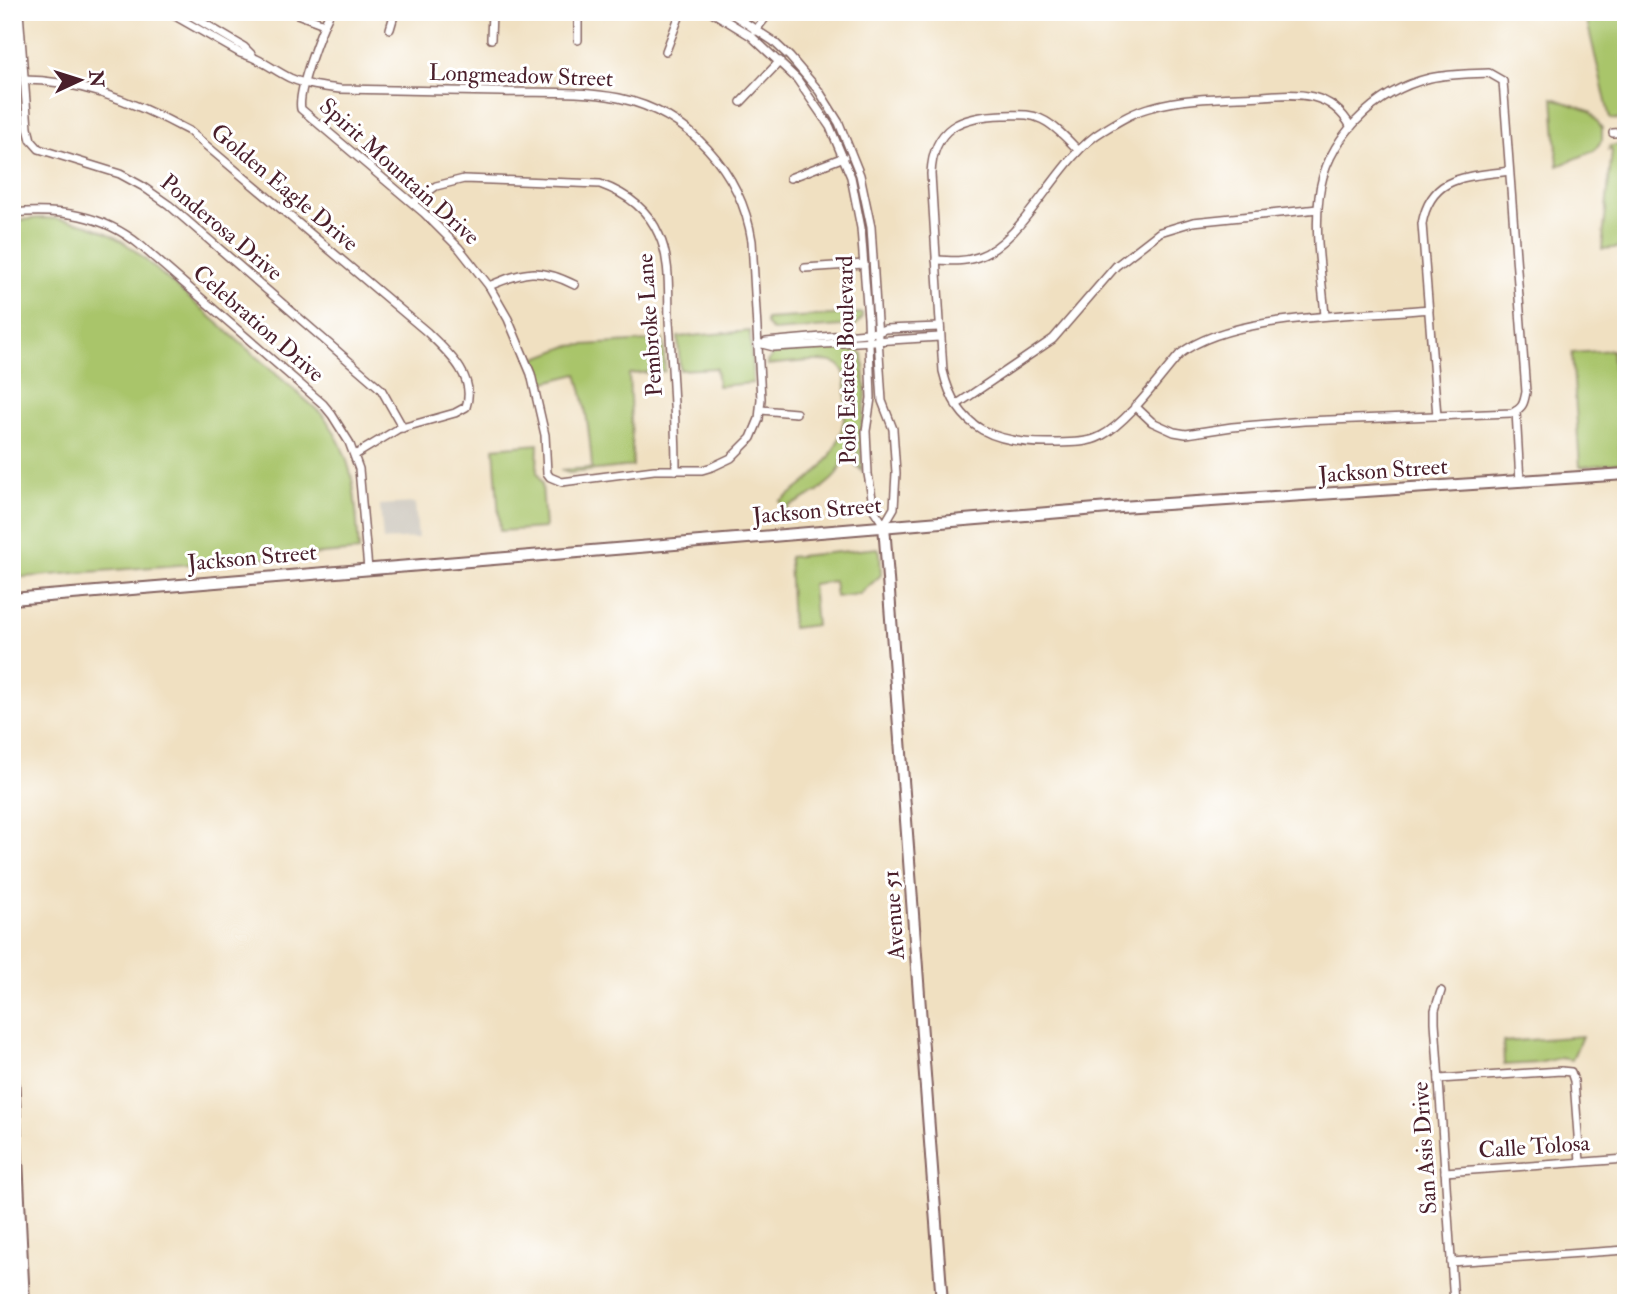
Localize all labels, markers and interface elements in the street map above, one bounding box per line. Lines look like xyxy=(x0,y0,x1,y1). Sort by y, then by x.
north arrow xyxy=(46,46,116,116)
street label: Longmeadow Street xyxy=(428,58,614,93)
text: N xyxy=(83,69,109,89)
street label: Spirit Mountain Drive xyxy=(313,92,486,252)
street label: Golden Eagle Drive xyxy=(205,117,365,258)
street label: Ponderosa Drive xyxy=(155,168,289,287)
street label: Pembroke Lane xyxy=(630,252,669,398)
street label: Polo Estates Boulevard xyxy=(830,255,863,465)
street label: Celebration Drive xyxy=(187,258,331,389)
street label: Jackson Street xyxy=(1316,452,1449,490)
street label: Jackson Street xyxy=(750,490,883,531)
street label: Jackson Street xyxy=(185,537,318,578)
street label: Avenue 51 xyxy=(876,869,911,962)
street label: San Asis Drive xyxy=(1405,1080,1444,1215)
street label: Calle Tolosa xyxy=(1477,1128,1591,1165)

